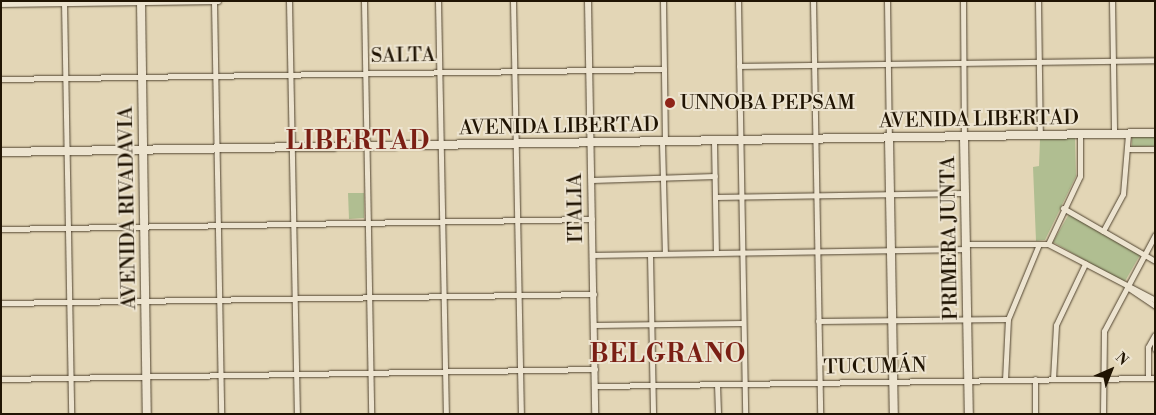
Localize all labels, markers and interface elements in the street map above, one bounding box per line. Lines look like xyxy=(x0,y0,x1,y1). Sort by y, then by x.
street label: SALTA xyxy=(371,43,435,69)
place label: UNNOBA PEPSAM xyxy=(680,91,855,115)
marker: UNNOBA PEPSAM xyxy=(664,97,676,109)
street label: AVENIDA RIVADAVIA xyxy=(114,106,142,310)
street label: AVENIDA LIBERTAD xyxy=(879,106,1079,134)
street label: AVENIDA LIBERTAD xyxy=(459,113,659,141)
district label: LIBERTAD xyxy=(285,127,431,157)
street label: PRIMERA JUNTA xyxy=(937,156,963,320)
street label: ITALIA xyxy=(563,173,589,243)
district label: BELGRANO xyxy=(589,340,747,370)
north arrow xyxy=(1086,345,1136,395)
text: N xyxy=(1111,349,1132,370)
street label: TUCUMÁN xyxy=(823,354,927,380)

